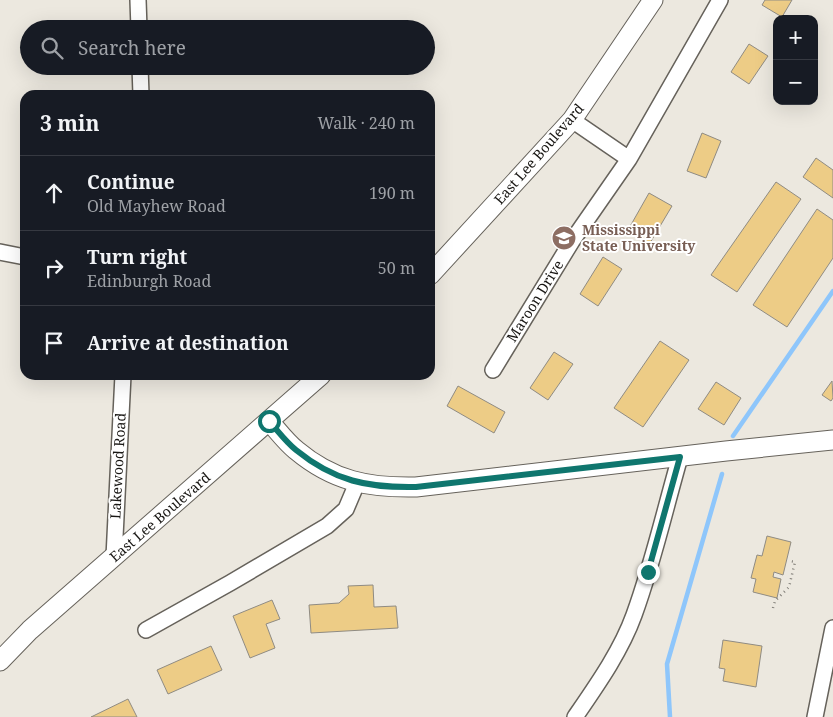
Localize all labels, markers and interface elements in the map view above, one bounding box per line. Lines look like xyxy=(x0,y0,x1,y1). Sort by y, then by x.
map controls xyxy=(773,15,818,105)
button: + xyxy=(773,15,818,60)
search box xyxy=(20,20,435,75)
icon: search xyxy=(38,34,66,62)
text: Search here xyxy=(78,35,186,61)
button: − xyxy=(773,60,818,105)
street label: East Lee Boulevard xyxy=(489,99,588,208)
text: 3 min xyxy=(40,109,99,137)
text: Walk · 240 m xyxy=(318,112,415,134)
text: Continue xyxy=(87,169,175,195)
icon: ahead xyxy=(40,179,68,207)
text: 190 m xyxy=(369,182,415,204)
text: Old Mayhew Road xyxy=(87,195,226,217)
place label: Mississippi State University xyxy=(582,220,696,255)
school or university icon: Mississippi State University xyxy=(551,225,577,251)
text: Turn right xyxy=(87,244,187,270)
icon: right xyxy=(40,254,68,282)
street label: Maroon Drive xyxy=(502,256,567,345)
text: 50 m xyxy=(378,257,415,279)
text: Edinburgh Road xyxy=(87,270,211,292)
icon: arrive xyxy=(40,329,68,357)
text: Arrive at destination xyxy=(87,330,289,356)
route start xyxy=(258,410,281,433)
street label: Lakewood Road xyxy=(105,412,130,520)
street label: East Lee Boulevard xyxy=(105,467,214,566)
route end xyxy=(637,561,660,584)

